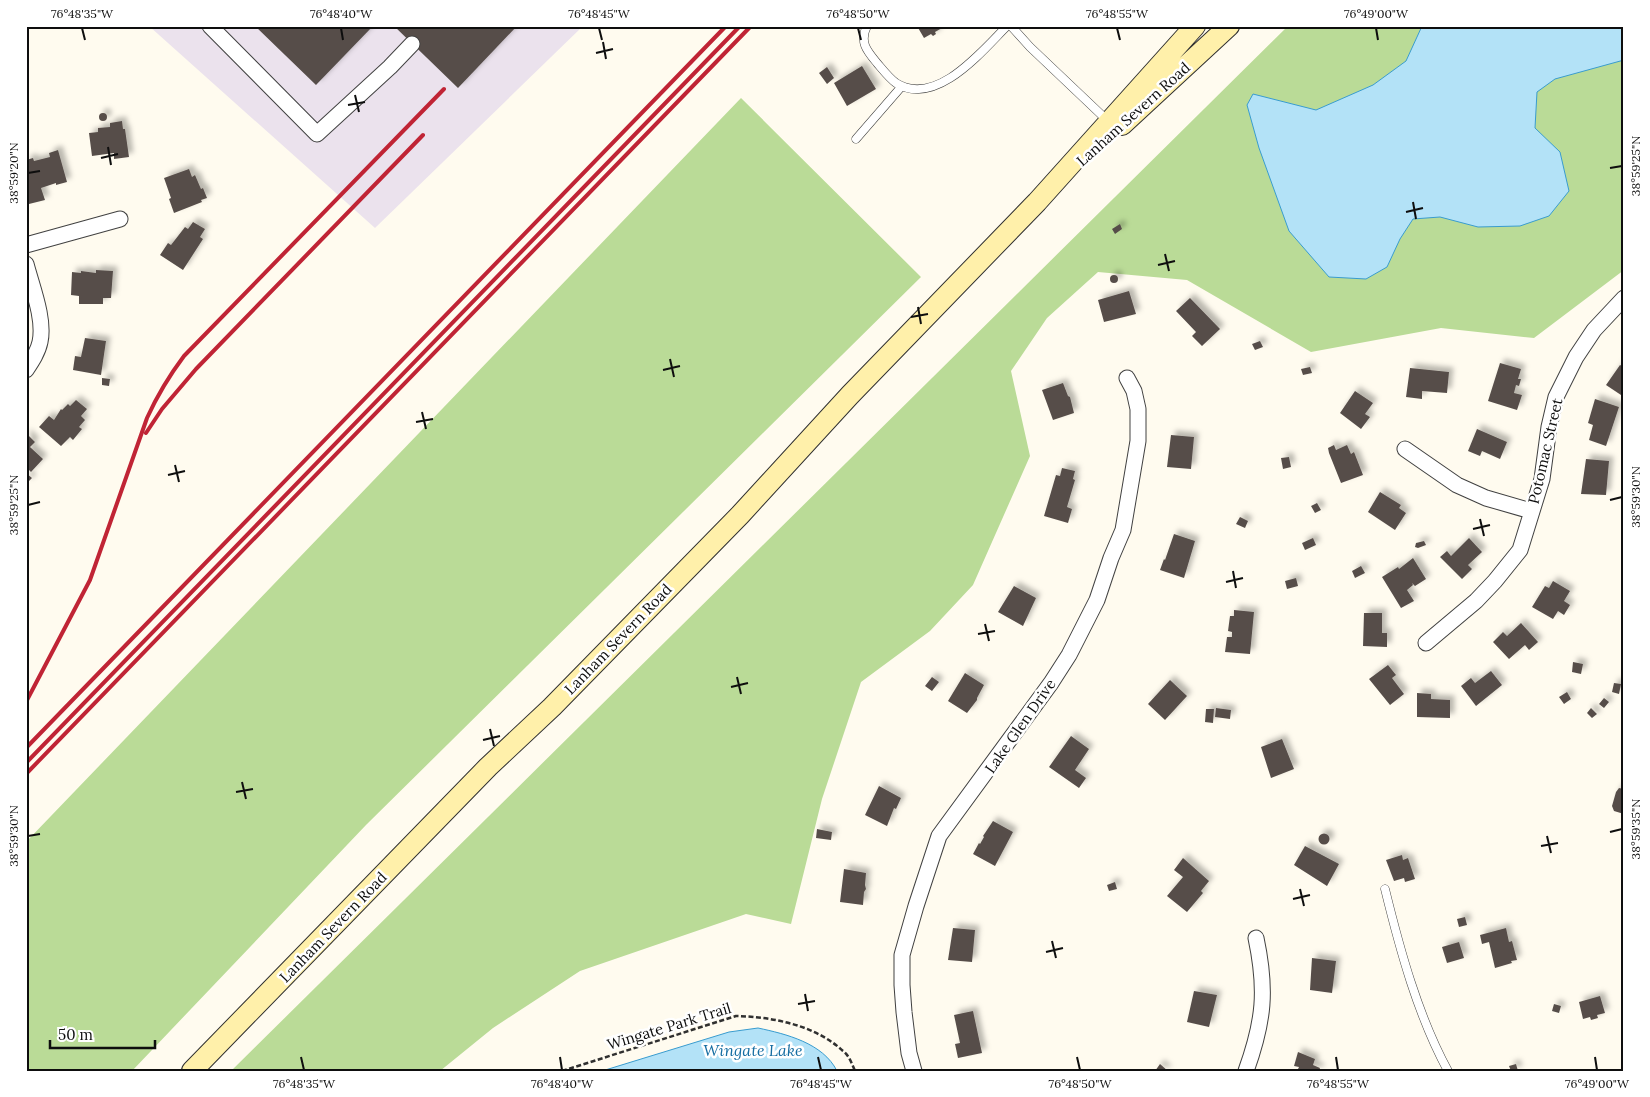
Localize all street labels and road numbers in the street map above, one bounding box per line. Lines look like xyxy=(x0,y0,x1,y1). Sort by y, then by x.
street label: Lanham Severn Road xyxy=(1072,58,1194,170)
street label: Potomac Street xyxy=(1524,396,1566,506)
street label: Lanham Severn Road xyxy=(560,580,676,698)
street label: Lake Glen Drive xyxy=(980,675,1060,777)
street label: Lanham Severn Road xyxy=(275,868,391,986)
street label: Wingate Park Trail xyxy=(605,998,733,1054)

